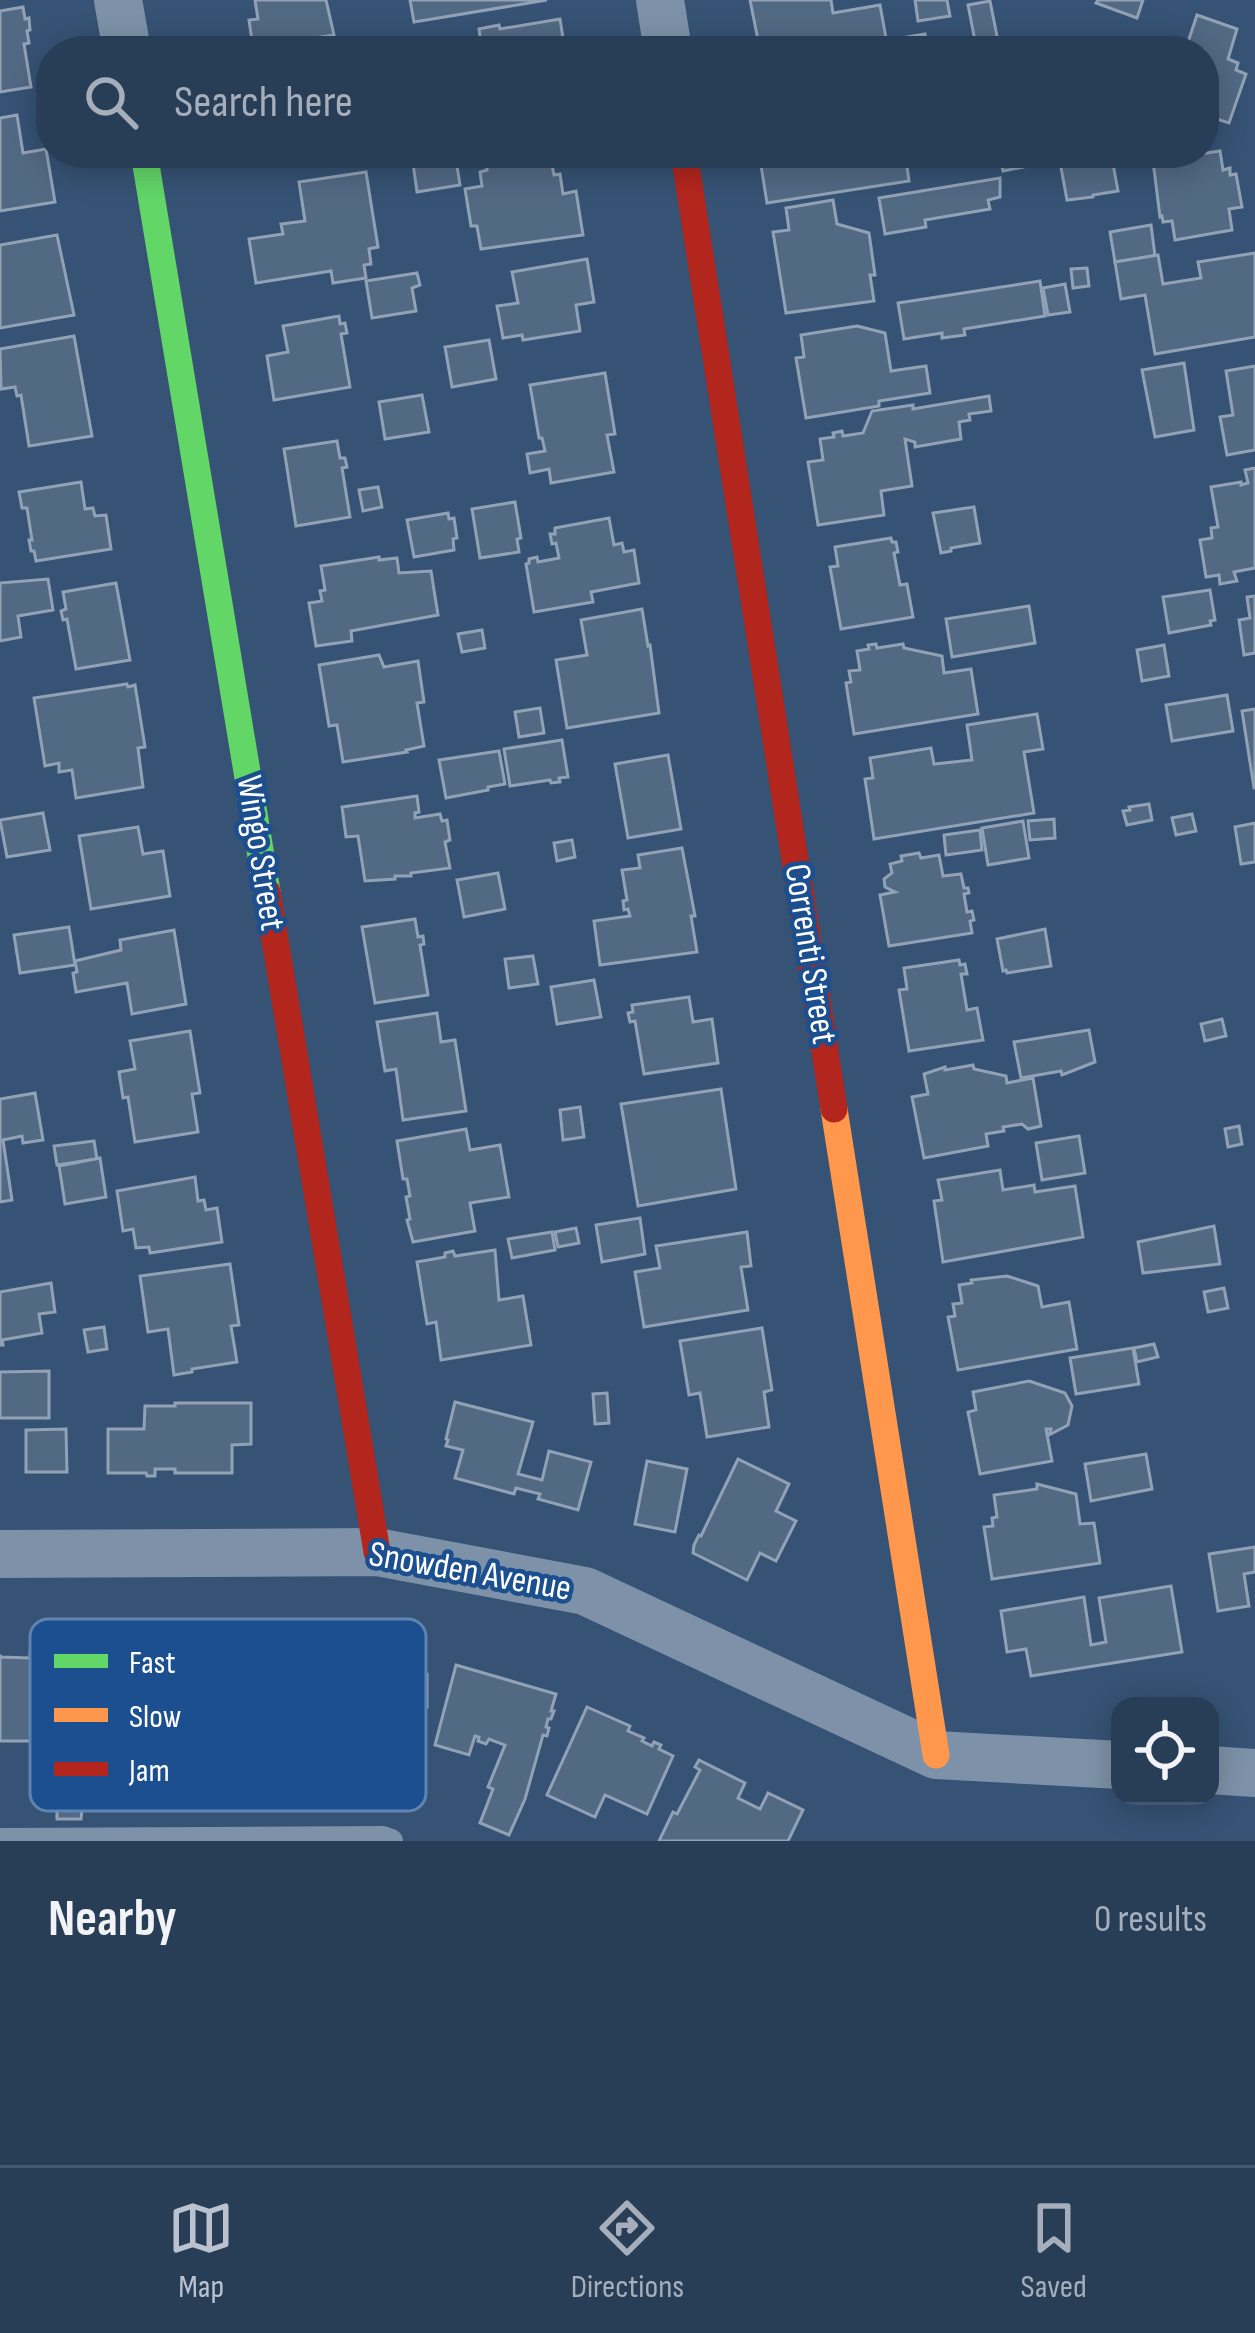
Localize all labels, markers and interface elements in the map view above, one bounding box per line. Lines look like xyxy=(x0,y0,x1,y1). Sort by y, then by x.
search box xyxy=(36,36,1219,168)
icon: search xyxy=(78,69,144,135)
text: Search here xyxy=(174,75,353,130)
street label: Wingo Street xyxy=(227,772,293,934)
street label: Correnti Street xyxy=(775,861,845,1047)
street label: Snowden Avenue xyxy=(366,1533,574,1611)
legend xyxy=(30,1619,426,1811)
text: Fast xyxy=(129,1643,176,1683)
text: Slow xyxy=(129,1697,181,1737)
map controls xyxy=(1111,1697,1219,1805)
button: locate xyxy=(1111,1697,1219,1805)
text: Jam xyxy=(128,1751,170,1791)
text: Nearby xyxy=(48,1889,177,1950)
text: 0 results xyxy=(1094,1896,1207,1943)
tab: Map xyxy=(168,2195,234,2307)
tab: Directions xyxy=(571,2195,684,2307)
tab: Saved xyxy=(1021,2195,1087,2307)

